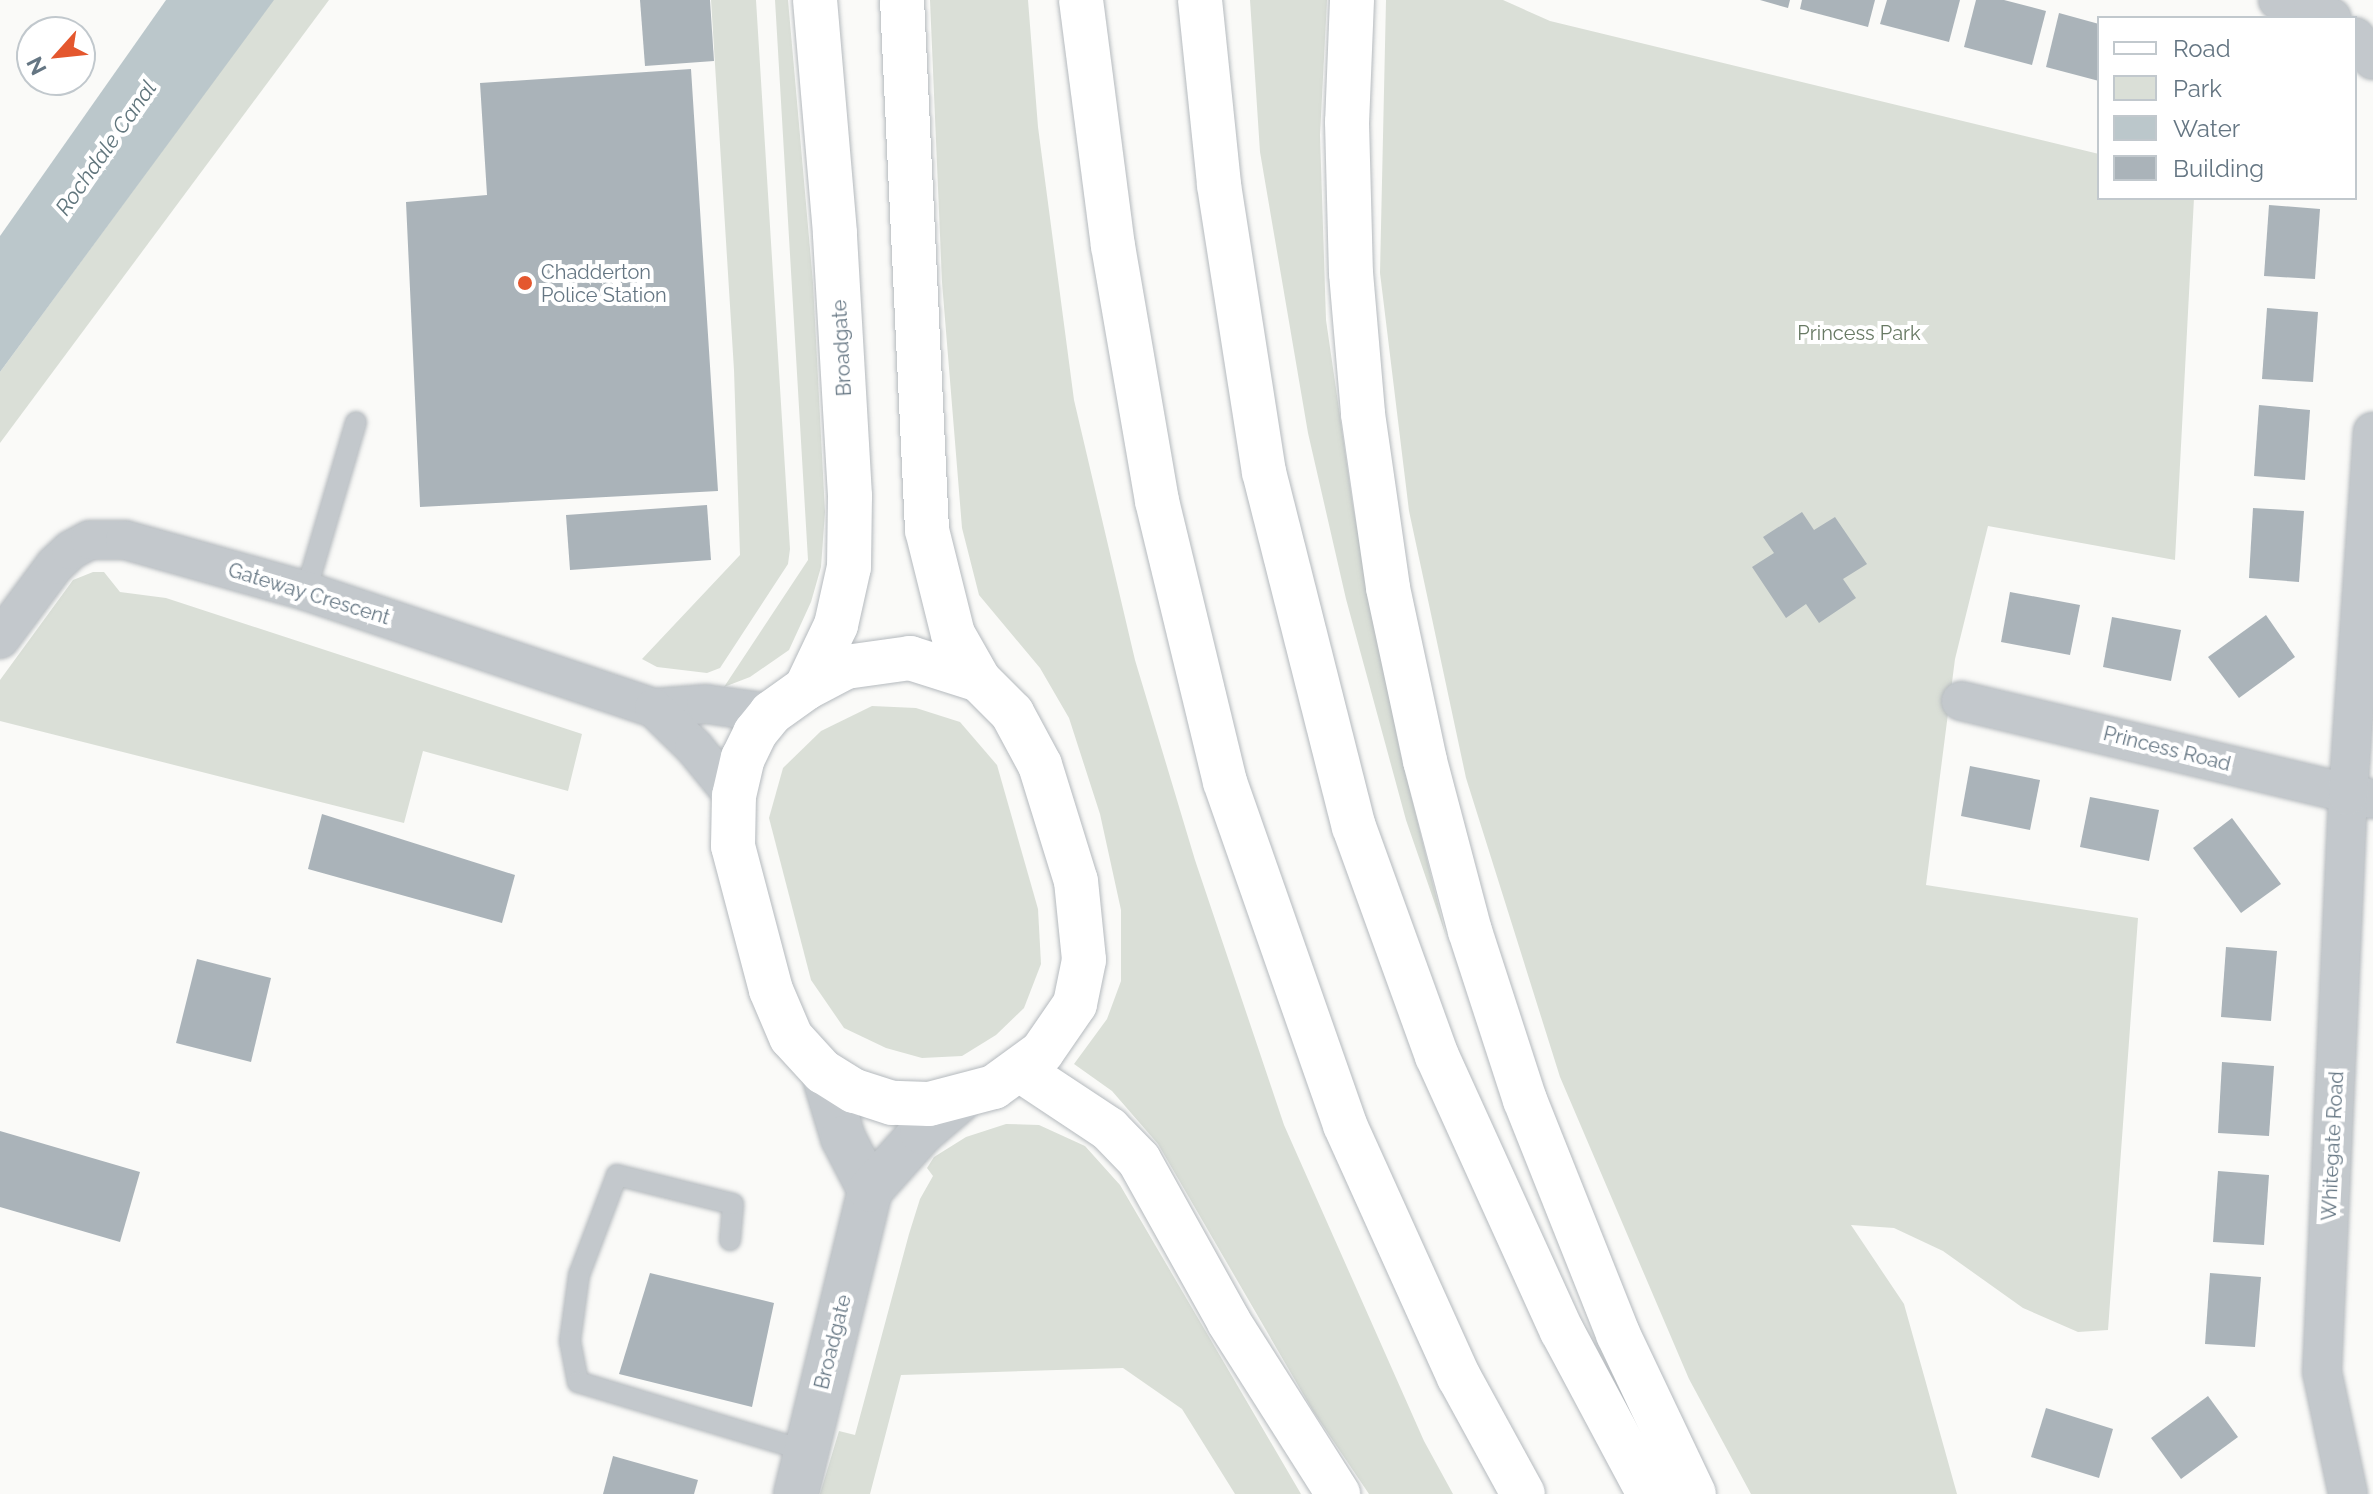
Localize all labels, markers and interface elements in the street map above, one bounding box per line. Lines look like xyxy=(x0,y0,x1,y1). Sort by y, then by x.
north arrow xyxy=(16,16,96,96)
legend xyxy=(2097,16,2357,200)
text: Road xyxy=(2173,34,2231,63)
text: N xyxy=(21,53,52,79)
text: Park xyxy=(2173,74,2222,103)
water label: Rochdale Canal xyxy=(50,76,162,220)
text: Water xyxy=(2173,114,2240,143)
text: Building xyxy=(2173,154,2264,183)
place label: Chadderton Police Station xyxy=(541,260,667,307)
marker: Chadderton Police Station xyxy=(516,274,534,292)
street label: Broadgate xyxy=(827,299,857,397)
park label: Princess Park xyxy=(1797,321,1921,345)
street label: Gateway Crescent xyxy=(225,558,393,630)
street label: Princess Road xyxy=(2101,722,2233,776)
street label: Whitegate Road xyxy=(2317,1071,2349,1221)
street label: Broadgate xyxy=(810,1292,856,1392)

